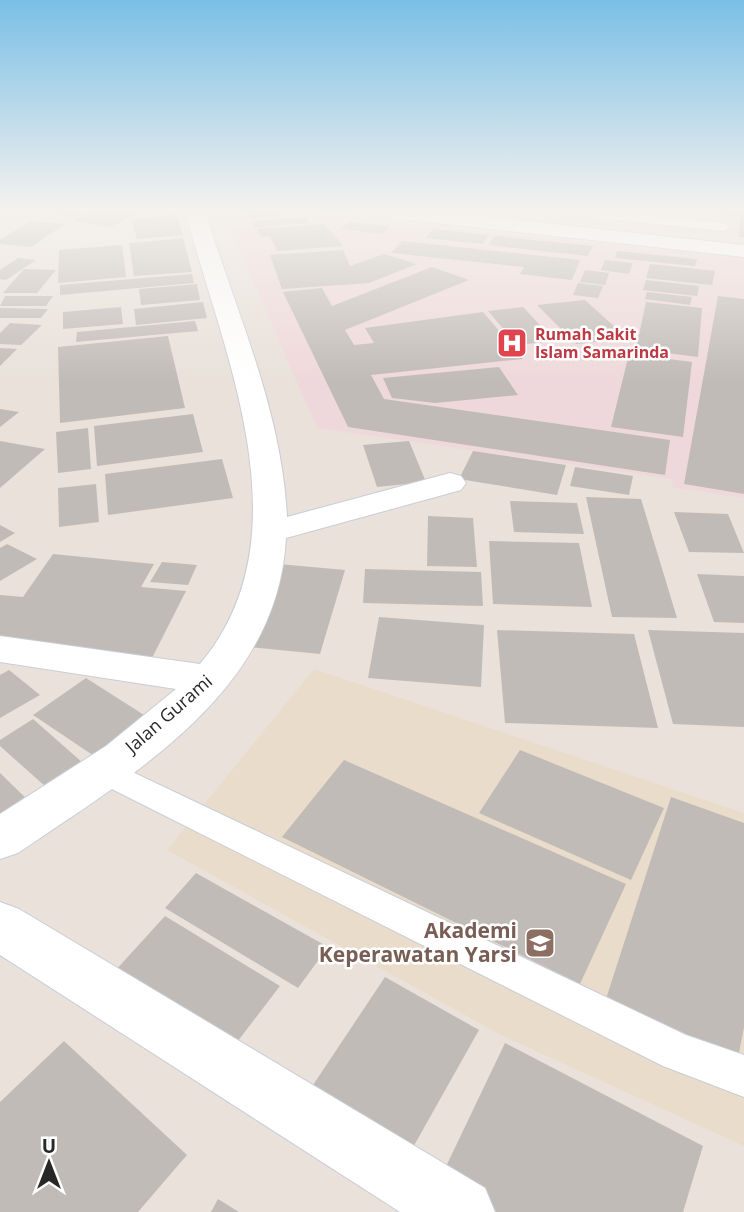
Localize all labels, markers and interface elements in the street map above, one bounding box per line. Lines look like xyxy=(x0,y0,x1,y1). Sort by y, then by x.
place label: Rumah Sakit Islam Samarinda xyxy=(535,323,669,363)
hospital icon: Rumah Sakit Islam Samarinda xyxy=(495,326,529,360)
street label: Jalan Gurami xyxy=(118,669,217,759)
place label: Akademi Keperawatan Yarsi xyxy=(319,916,517,968)
school or university icon: Akademi Keperawatan Yarsi xyxy=(523,926,557,960)
north arrow xyxy=(14,1128,84,1198)
text: U xyxy=(42,1133,56,1159)

